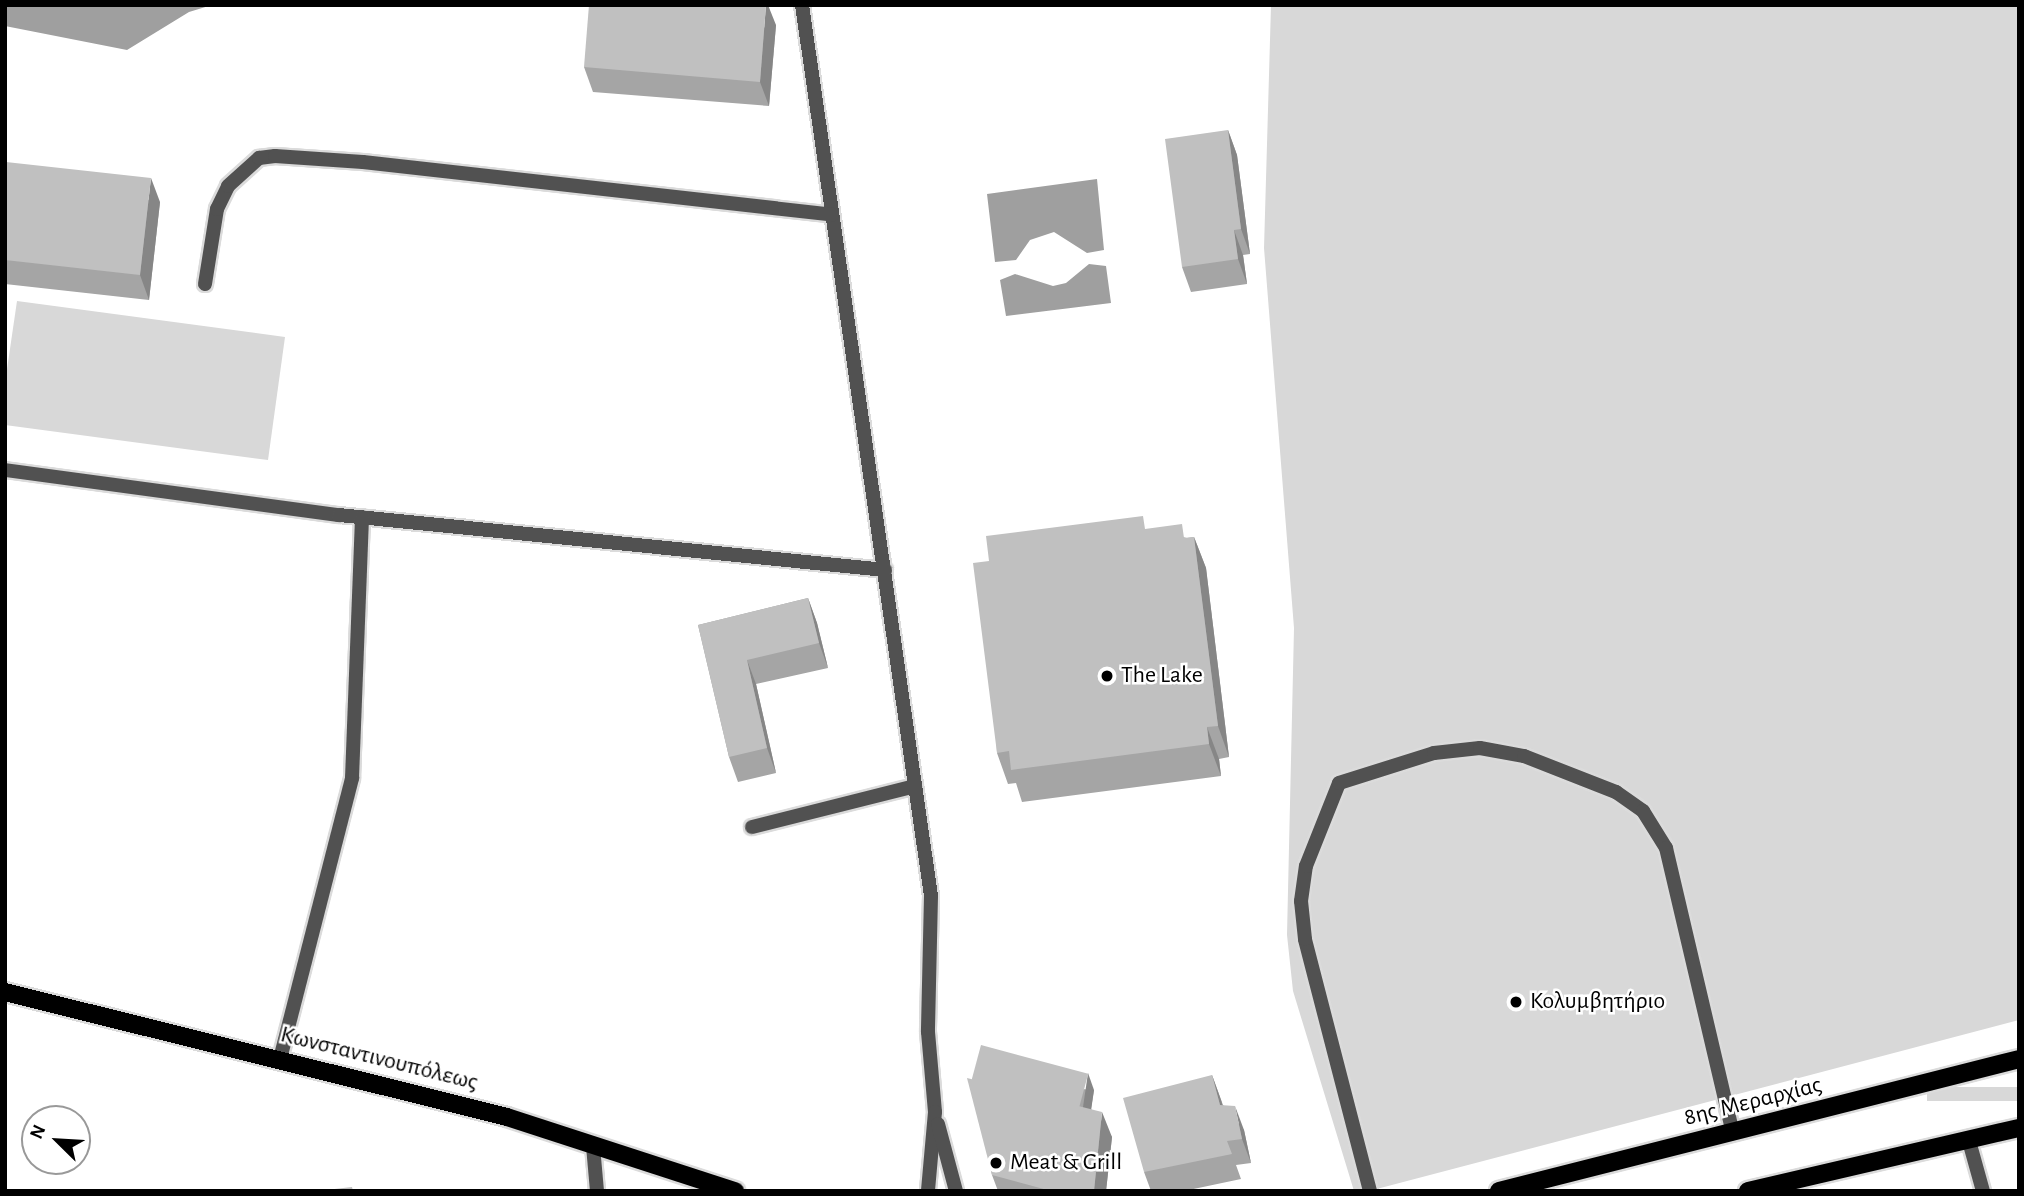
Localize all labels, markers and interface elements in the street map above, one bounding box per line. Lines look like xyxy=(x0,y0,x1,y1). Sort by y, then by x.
place label: The Lake xyxy=(1121,662,1203,690)
marker: The Lake xyxy=(1099,668,1115,684)
place label: Κολυμβητήριο xyxy=(1530,988,1665,1016)
marker: Κολυμβητήριο xyxy=(1508,994,1524,1010)
street label: Κωνσταντινουπόλεως xyxy=(277,1021,481,1097)
street label: 8ης Μεραρχίας xyxy=(1681,1071,1825,1133)
north arrow xyxy=(21,1105,91,1175)
text: N xyxy=(27,1122,50,1142)
place label: Meat & Grill xyxy=(1010,1149,1122,1177)
marker: Meat & Grill xyxy=(988,1155,1004,1171)

